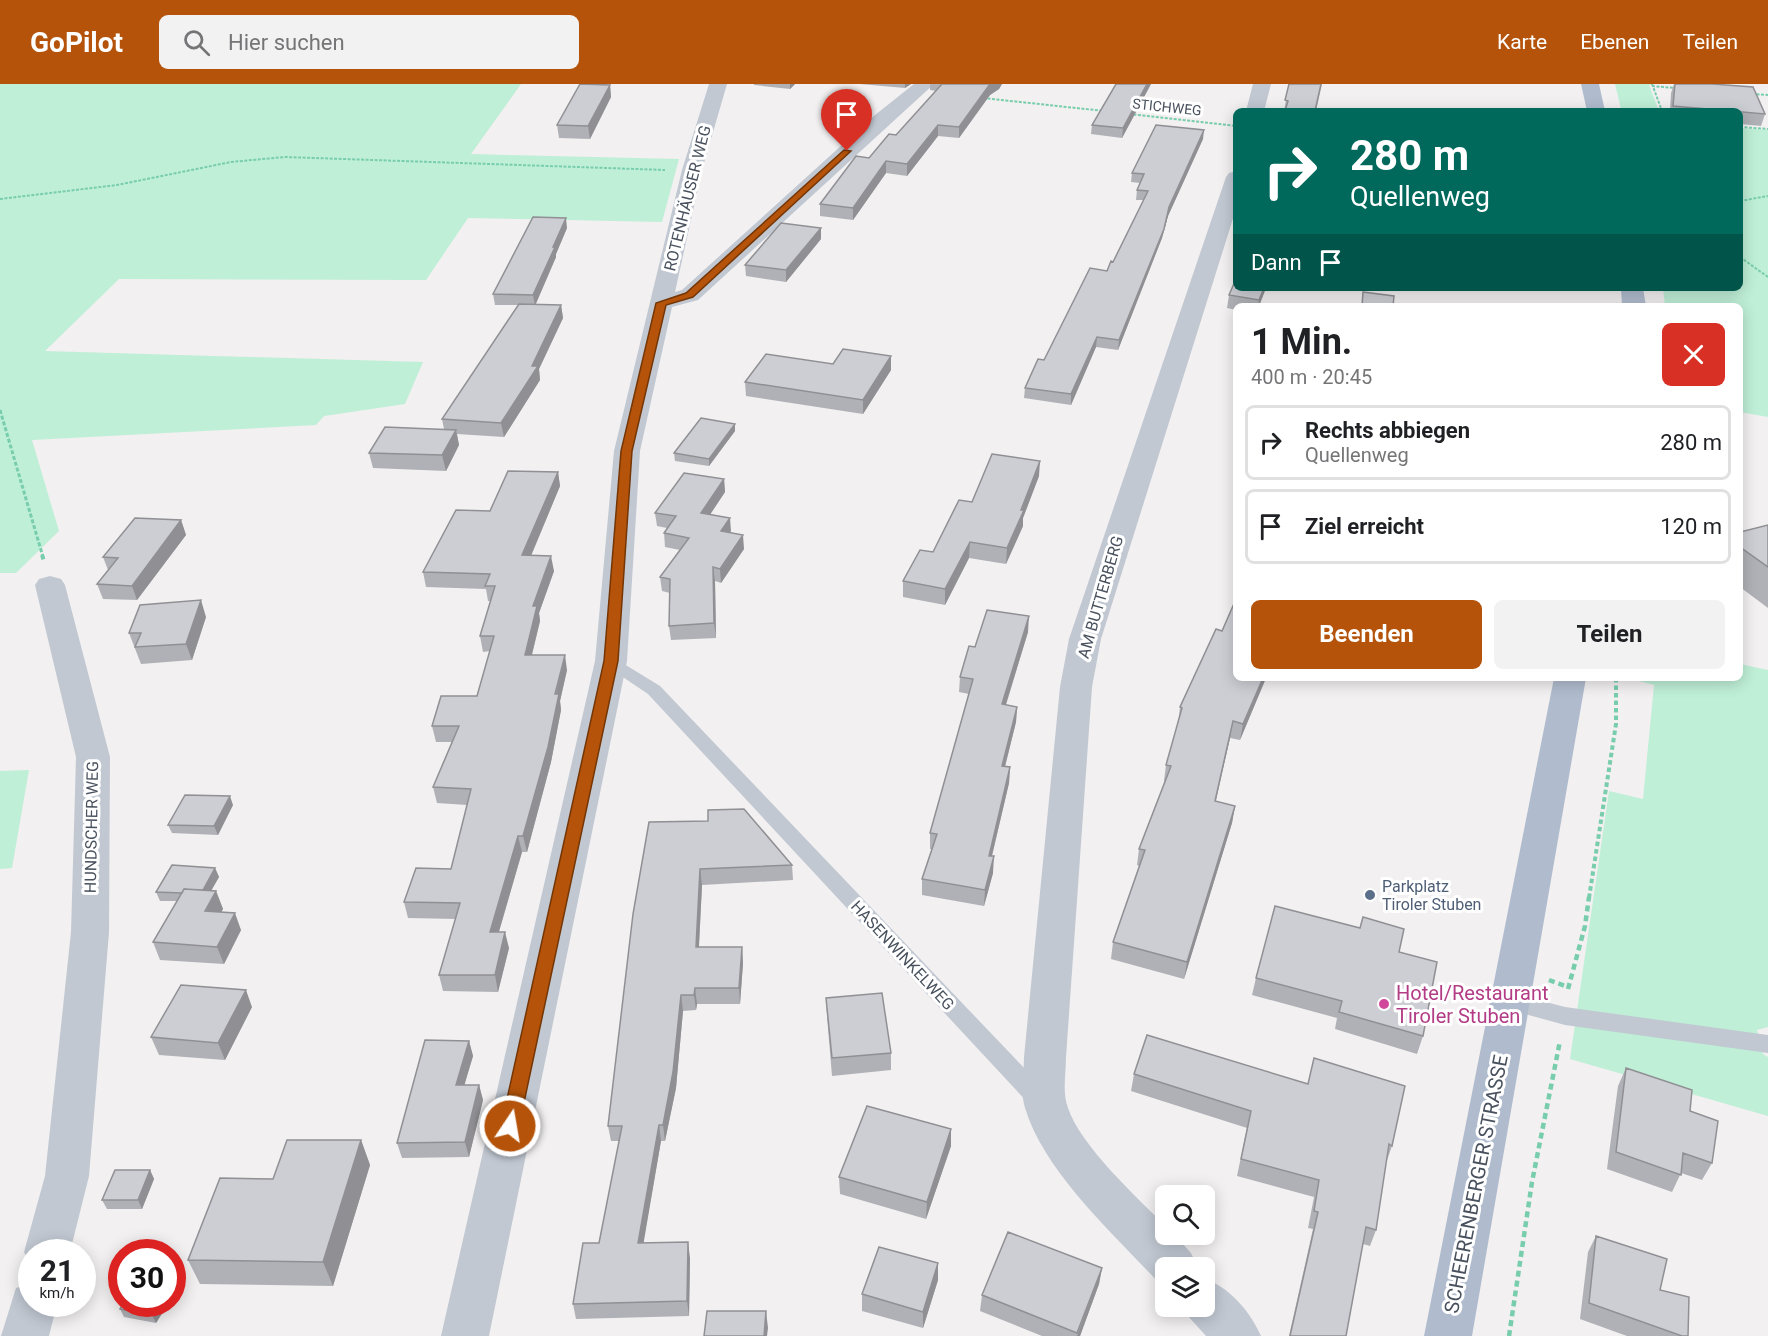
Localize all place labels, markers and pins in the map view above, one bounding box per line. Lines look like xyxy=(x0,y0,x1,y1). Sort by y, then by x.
pin xyxy=(821,89,872,151)
place label: Parkplatz Tiroler Stuben xyxy=(1382,877,1481,914)
marker: Parkplatz Tiroler Stuben xyxy=(1363,888,1377,902)
place label: Hotel/Restaurant Tiroler Stuben xyxy=(1396,981,1549,1028)
marker: Hotel/Restaurant Tiroler Stuben xyxy=(1377,997,1391,1011)

